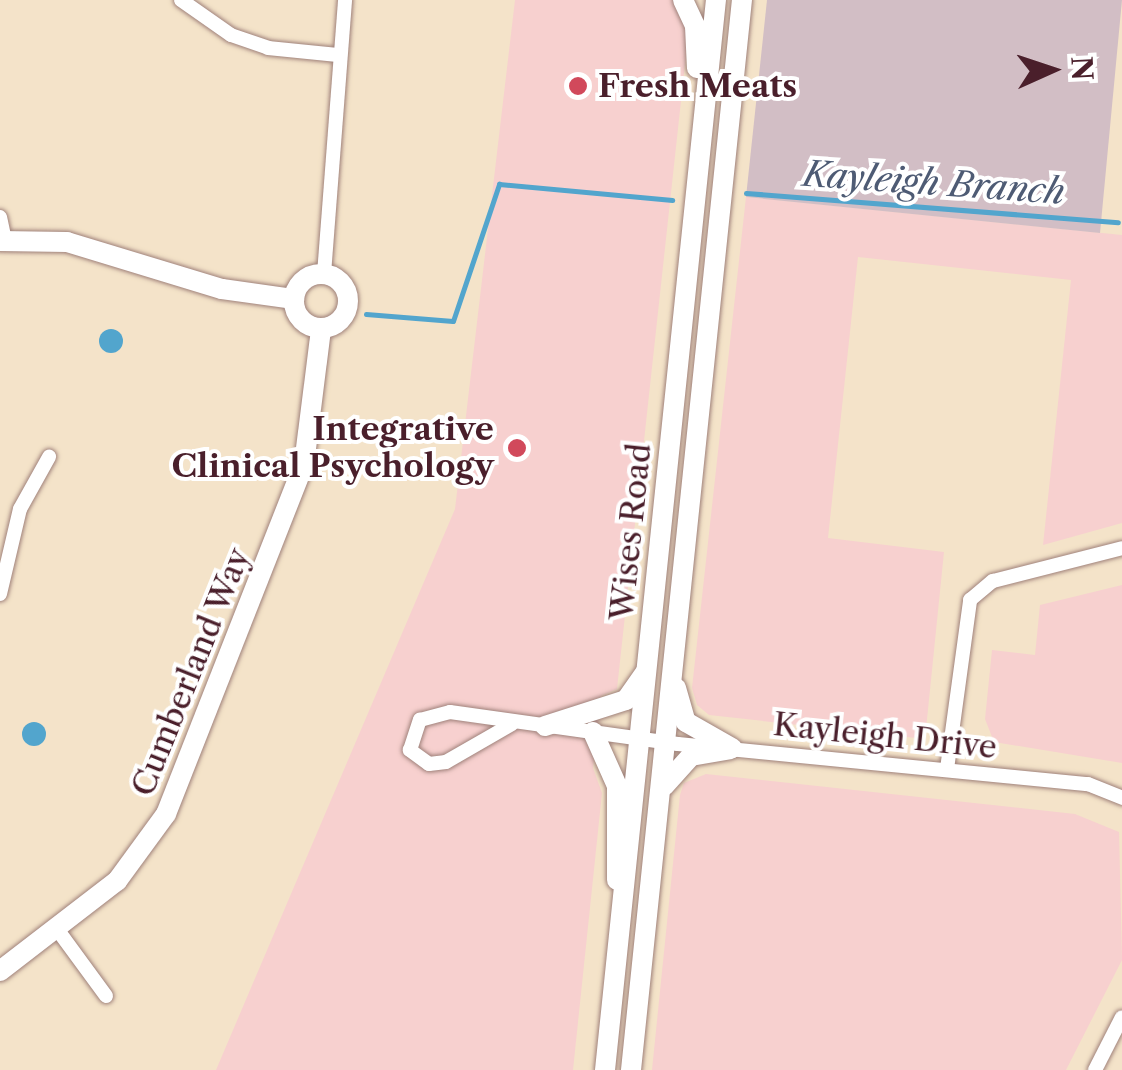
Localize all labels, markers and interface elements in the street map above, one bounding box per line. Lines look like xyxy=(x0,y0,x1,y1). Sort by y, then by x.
north arrow xyxy=(1002,20,1102,120)
text: N xyxy=(1064,55,1100,81)
place label: Fresh Meats xyxy=(598,67,797,105)
marker: Fresh Meats xyxy=(567,75,589,97)
water label: Kayleigh Branch xyxy=(802,153,1066,213)
place label: Integrative Clinical Psychology xyxy=(171,411,494,486)
marker: Integrative Clinical Psychology xyxy=(504,435,530,461)
street label: Wises Road xyxy=(603,441,659,623)
street label: Cumberland Way xyxy=(123,542,259,802)
street label: Kayleigh Drive xyxy=(771,705,999,767)

